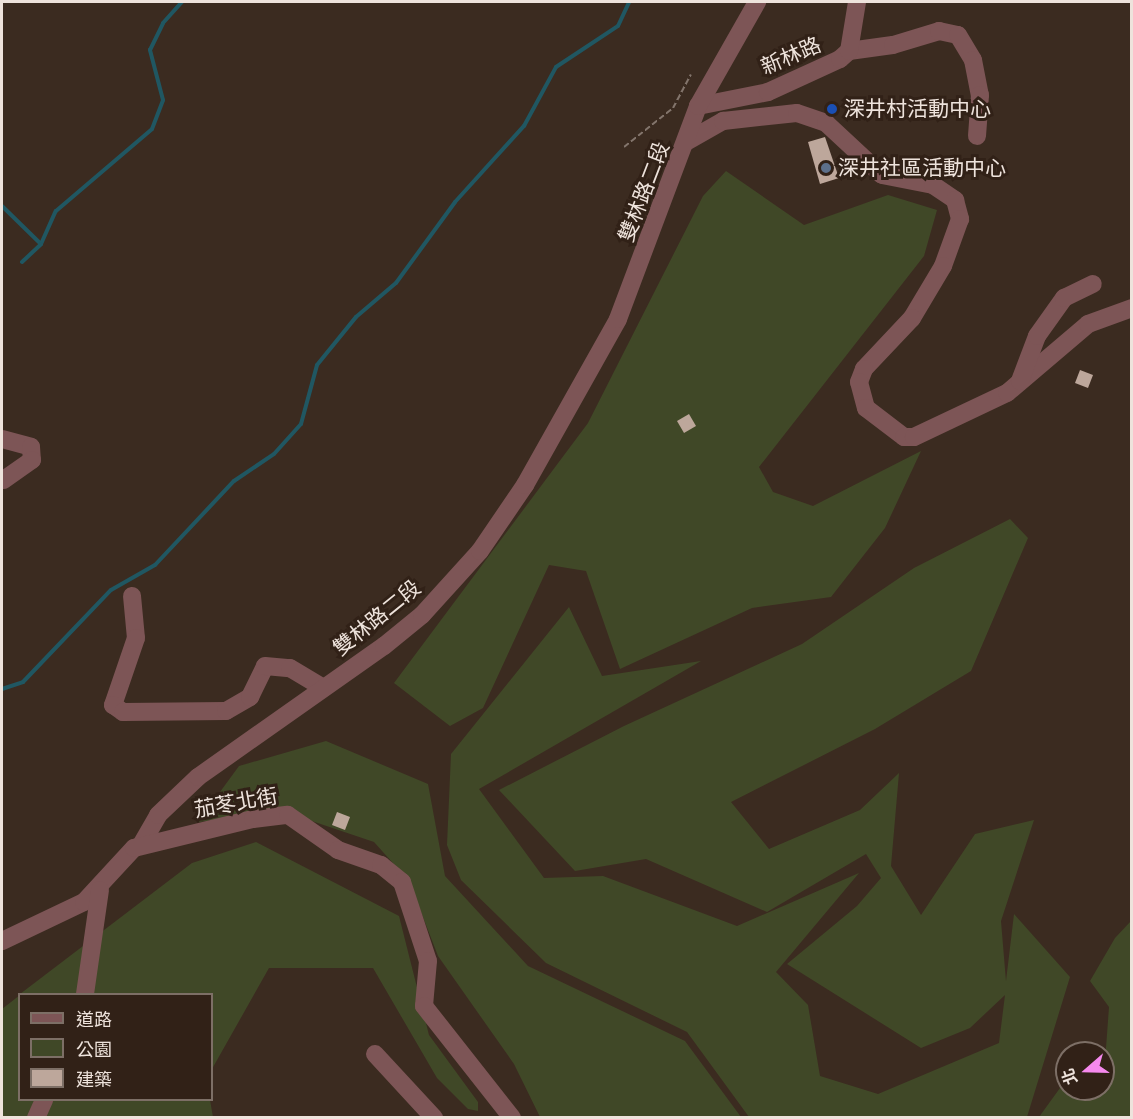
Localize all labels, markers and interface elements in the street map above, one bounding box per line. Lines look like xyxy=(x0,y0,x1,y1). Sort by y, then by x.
street label: 新林路 xyxy=(757,32,825,80)
place label: 深井村活動中心 xyxy=(844,96,991,122)
marker: 深井村活動中心 xyxy=(825,102,839,116)
street label: 雙林路二段 xyxy=(613,138,675,246)
place label: 深井社區活動中心 xyxy=(838,155,1006,181)
marker: 深井社區活動中心 xyxy=(819,161,833,175)
street label: 雙林路二段 xyxy=(328,575,426,661)
street label: 茄苳北街 xyxy=(192,783,280,823)
legend xyxy=(18,993,213,1101)
text: 道路 xyxy=(76,1009,112,1031)
text: 公園 xyxy=(76,1039,112,1061)
north arrow xyxy=(1055,1041,1115,1101)
text: 北 xyxy=(1058,1066,1081,1087)
text: 建築 xyxy=(76,1069,112,1091)

